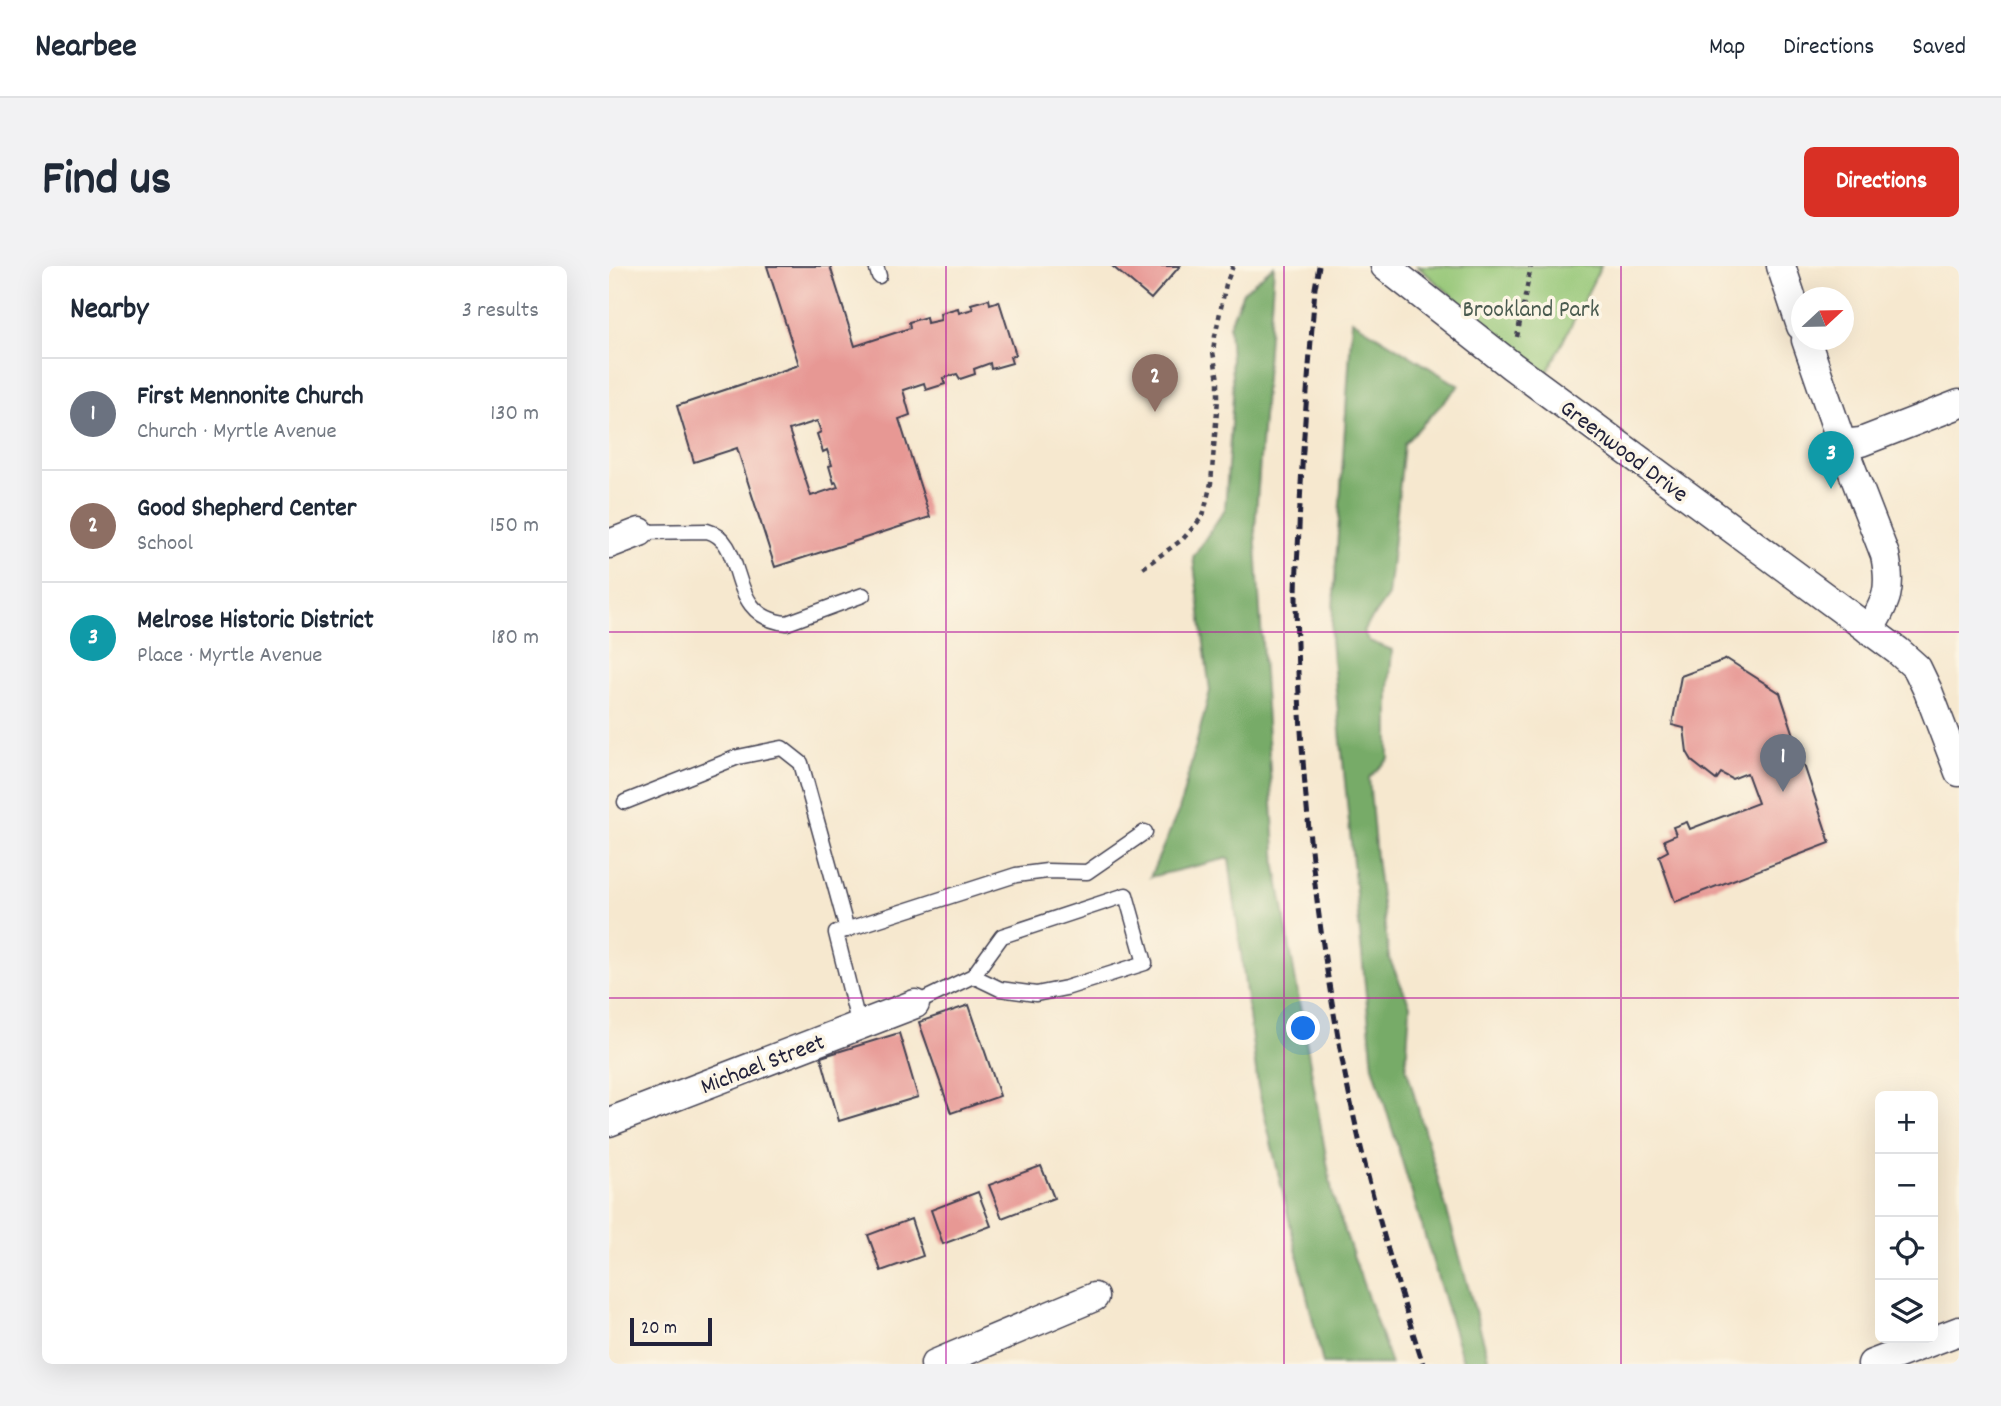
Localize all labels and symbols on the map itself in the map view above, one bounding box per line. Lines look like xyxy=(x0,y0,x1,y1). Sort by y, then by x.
north arrow xyxy=(1791,287,1854,350)
park label: Brookland Park xyxy=(1462,294,1600,328)
pin: 2 xyxy=(1132,354,1178,412)
street label: Greenwood Drive xyxy=(1552,393,1695,512)
pin: 3 xyxy=(1808,431,1854,489)
pin: 1 xyxy=(1760,734,1806,792)
your location xyxy=(1286,1011,1320,1045)
street label: Michael Street xyxy=(696,1027,830,1105)
scale bar xyxy=(630,1315,712,1347)

